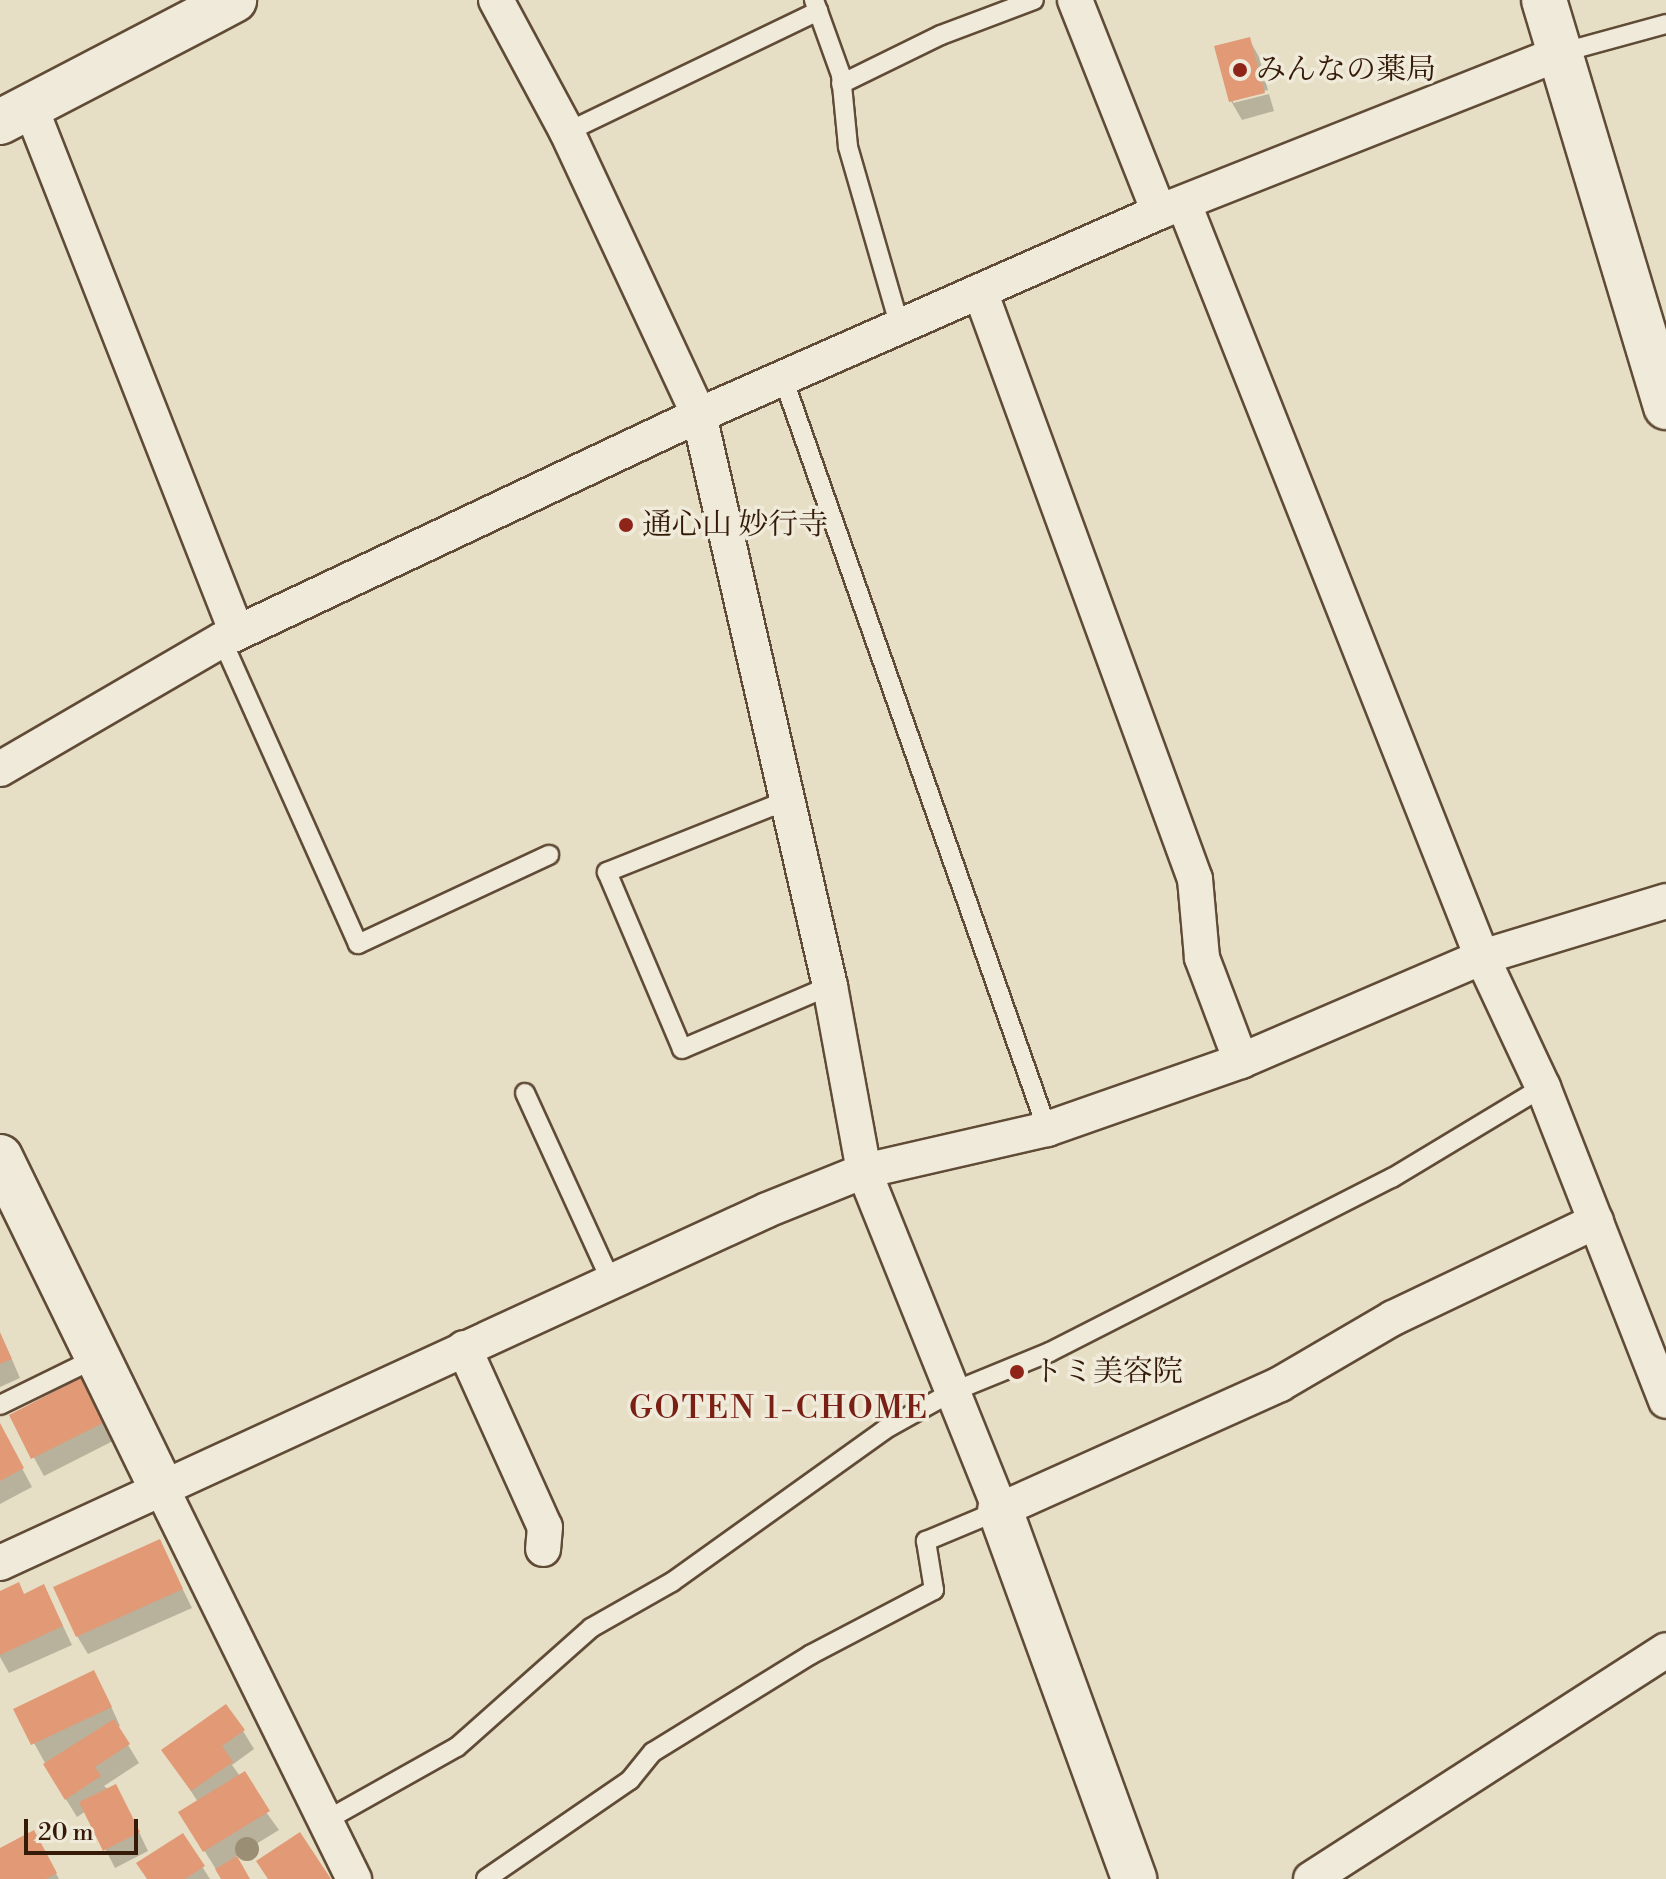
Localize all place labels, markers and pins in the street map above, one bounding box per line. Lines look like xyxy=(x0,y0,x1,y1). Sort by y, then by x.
place label: みんなの薬局 xyxy=(1256,52,1436,88)
marker: みんなの薬局 xyxy=(1231,61,1249,79)
place label: 通心山 妙行寺 xyxy=(642,507,828,543)
marker: 通心山 妙行寺 xyxy=(617,516,635,534)
place label: トミ美容院 xyxy=(1033,1354,1183,1390)
marker: トミ美容院 xyxy=(1008,1363,1026,1381)

